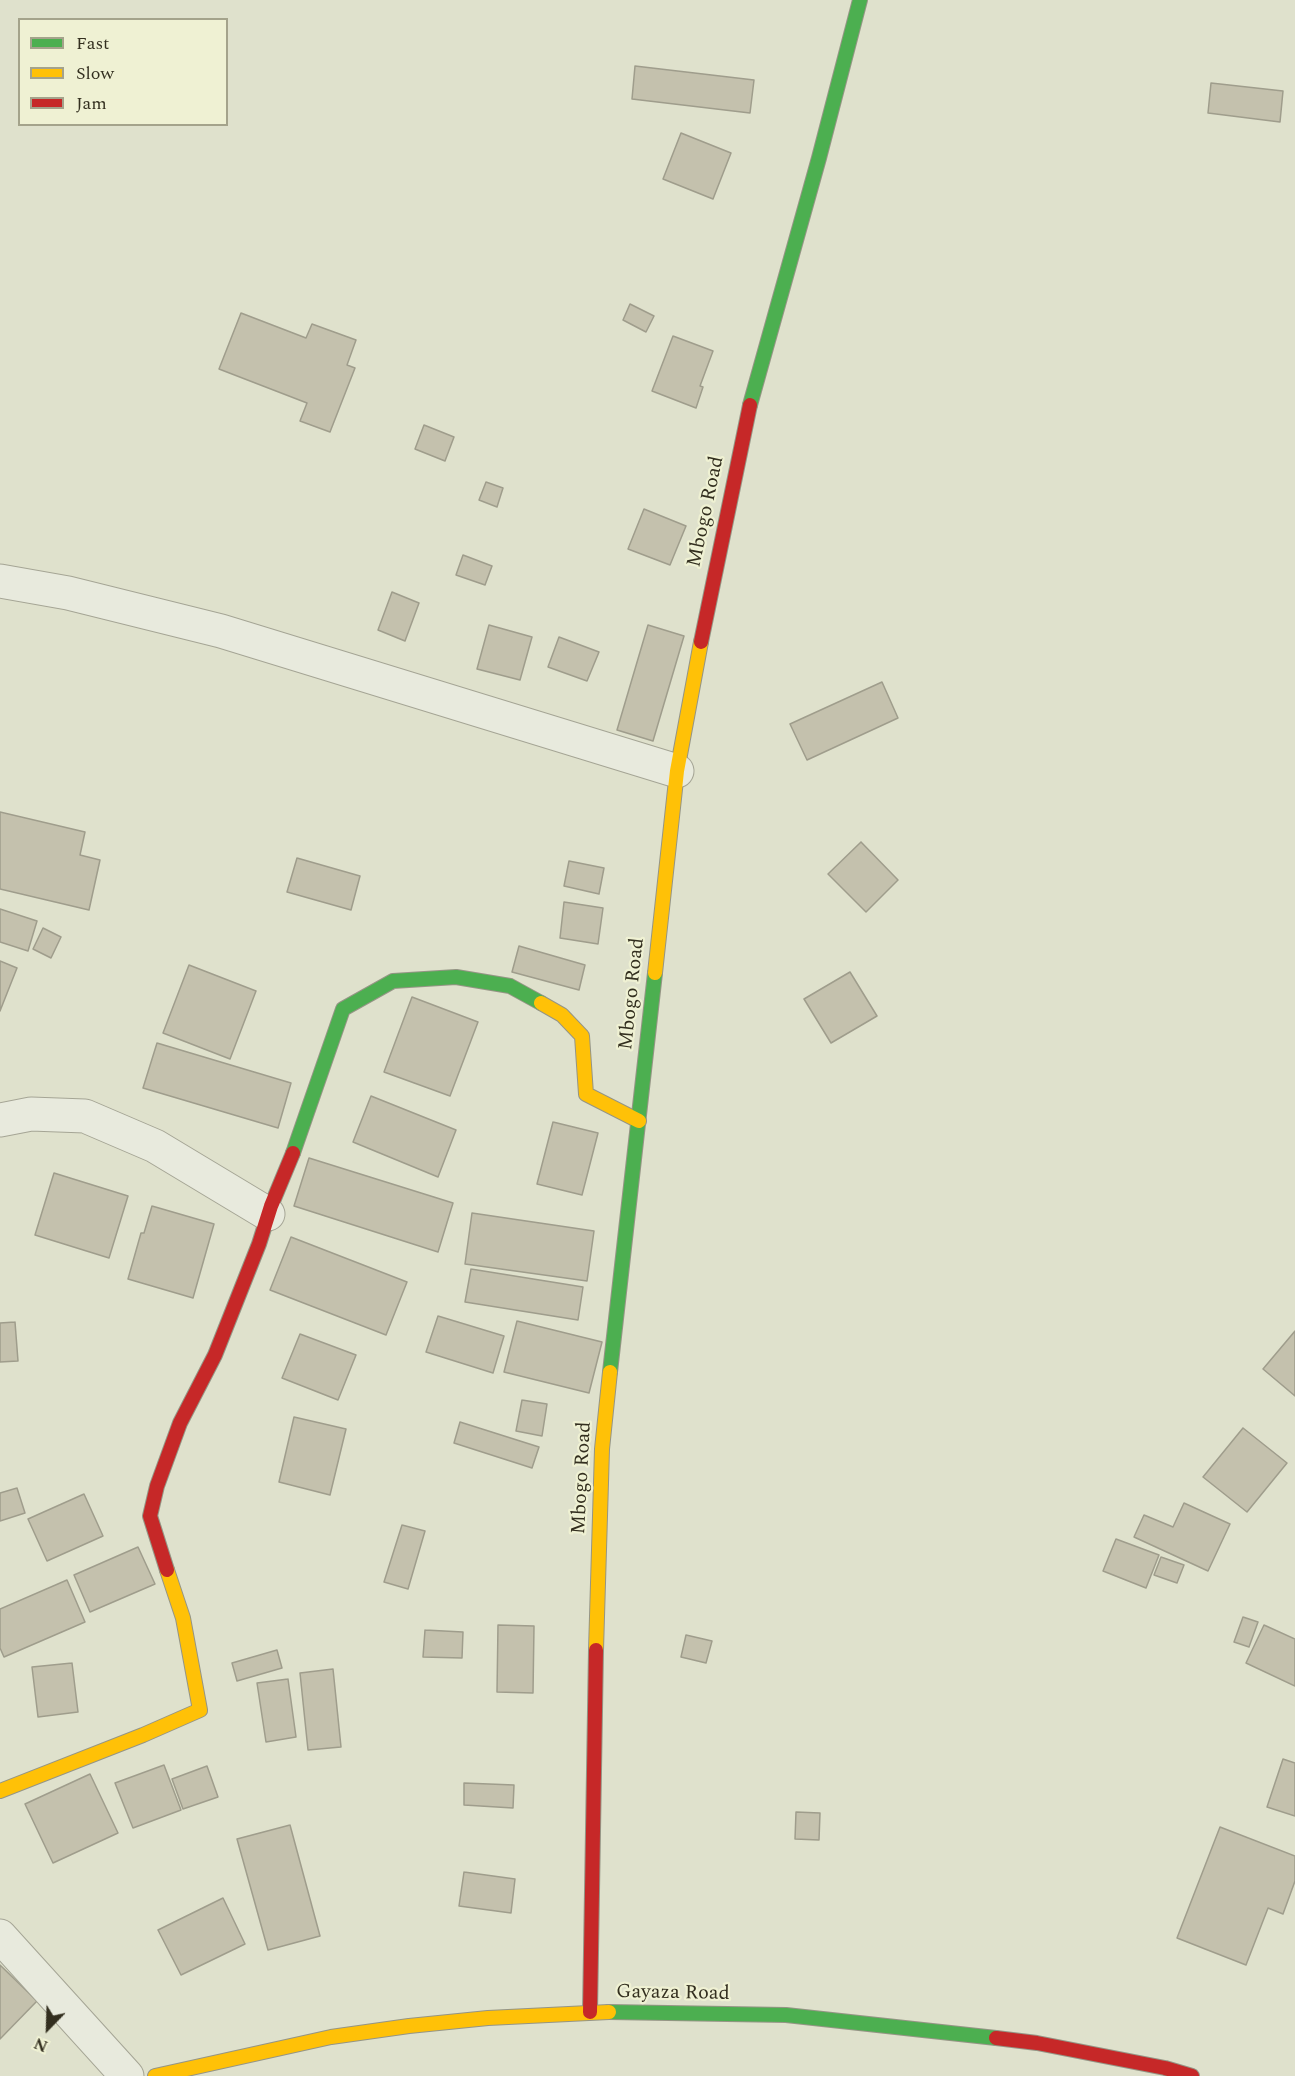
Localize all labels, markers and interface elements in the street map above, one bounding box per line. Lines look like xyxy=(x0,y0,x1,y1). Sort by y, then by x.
legend xyxy=(18,18,228,126)
text: Fast xyxy=(76,30,109,57)
text: Slow xyxy=(76,60,114,87)
text: Jam xyxy=(76,90,107,117)
street label: Mbogo Road xyxy=(684,454,730,570)
street label: Mbogo Road xyxy=(615,937,651,1051)
street label: Mbogo Road xyxy=(568,1421,598,1535)
street label: Gayaza Road xyxy=(616,1981,730,2007)
north arrow xyxy=(18,1998,78,2058)
text: N xyxy=(30,2031,52,2058)

